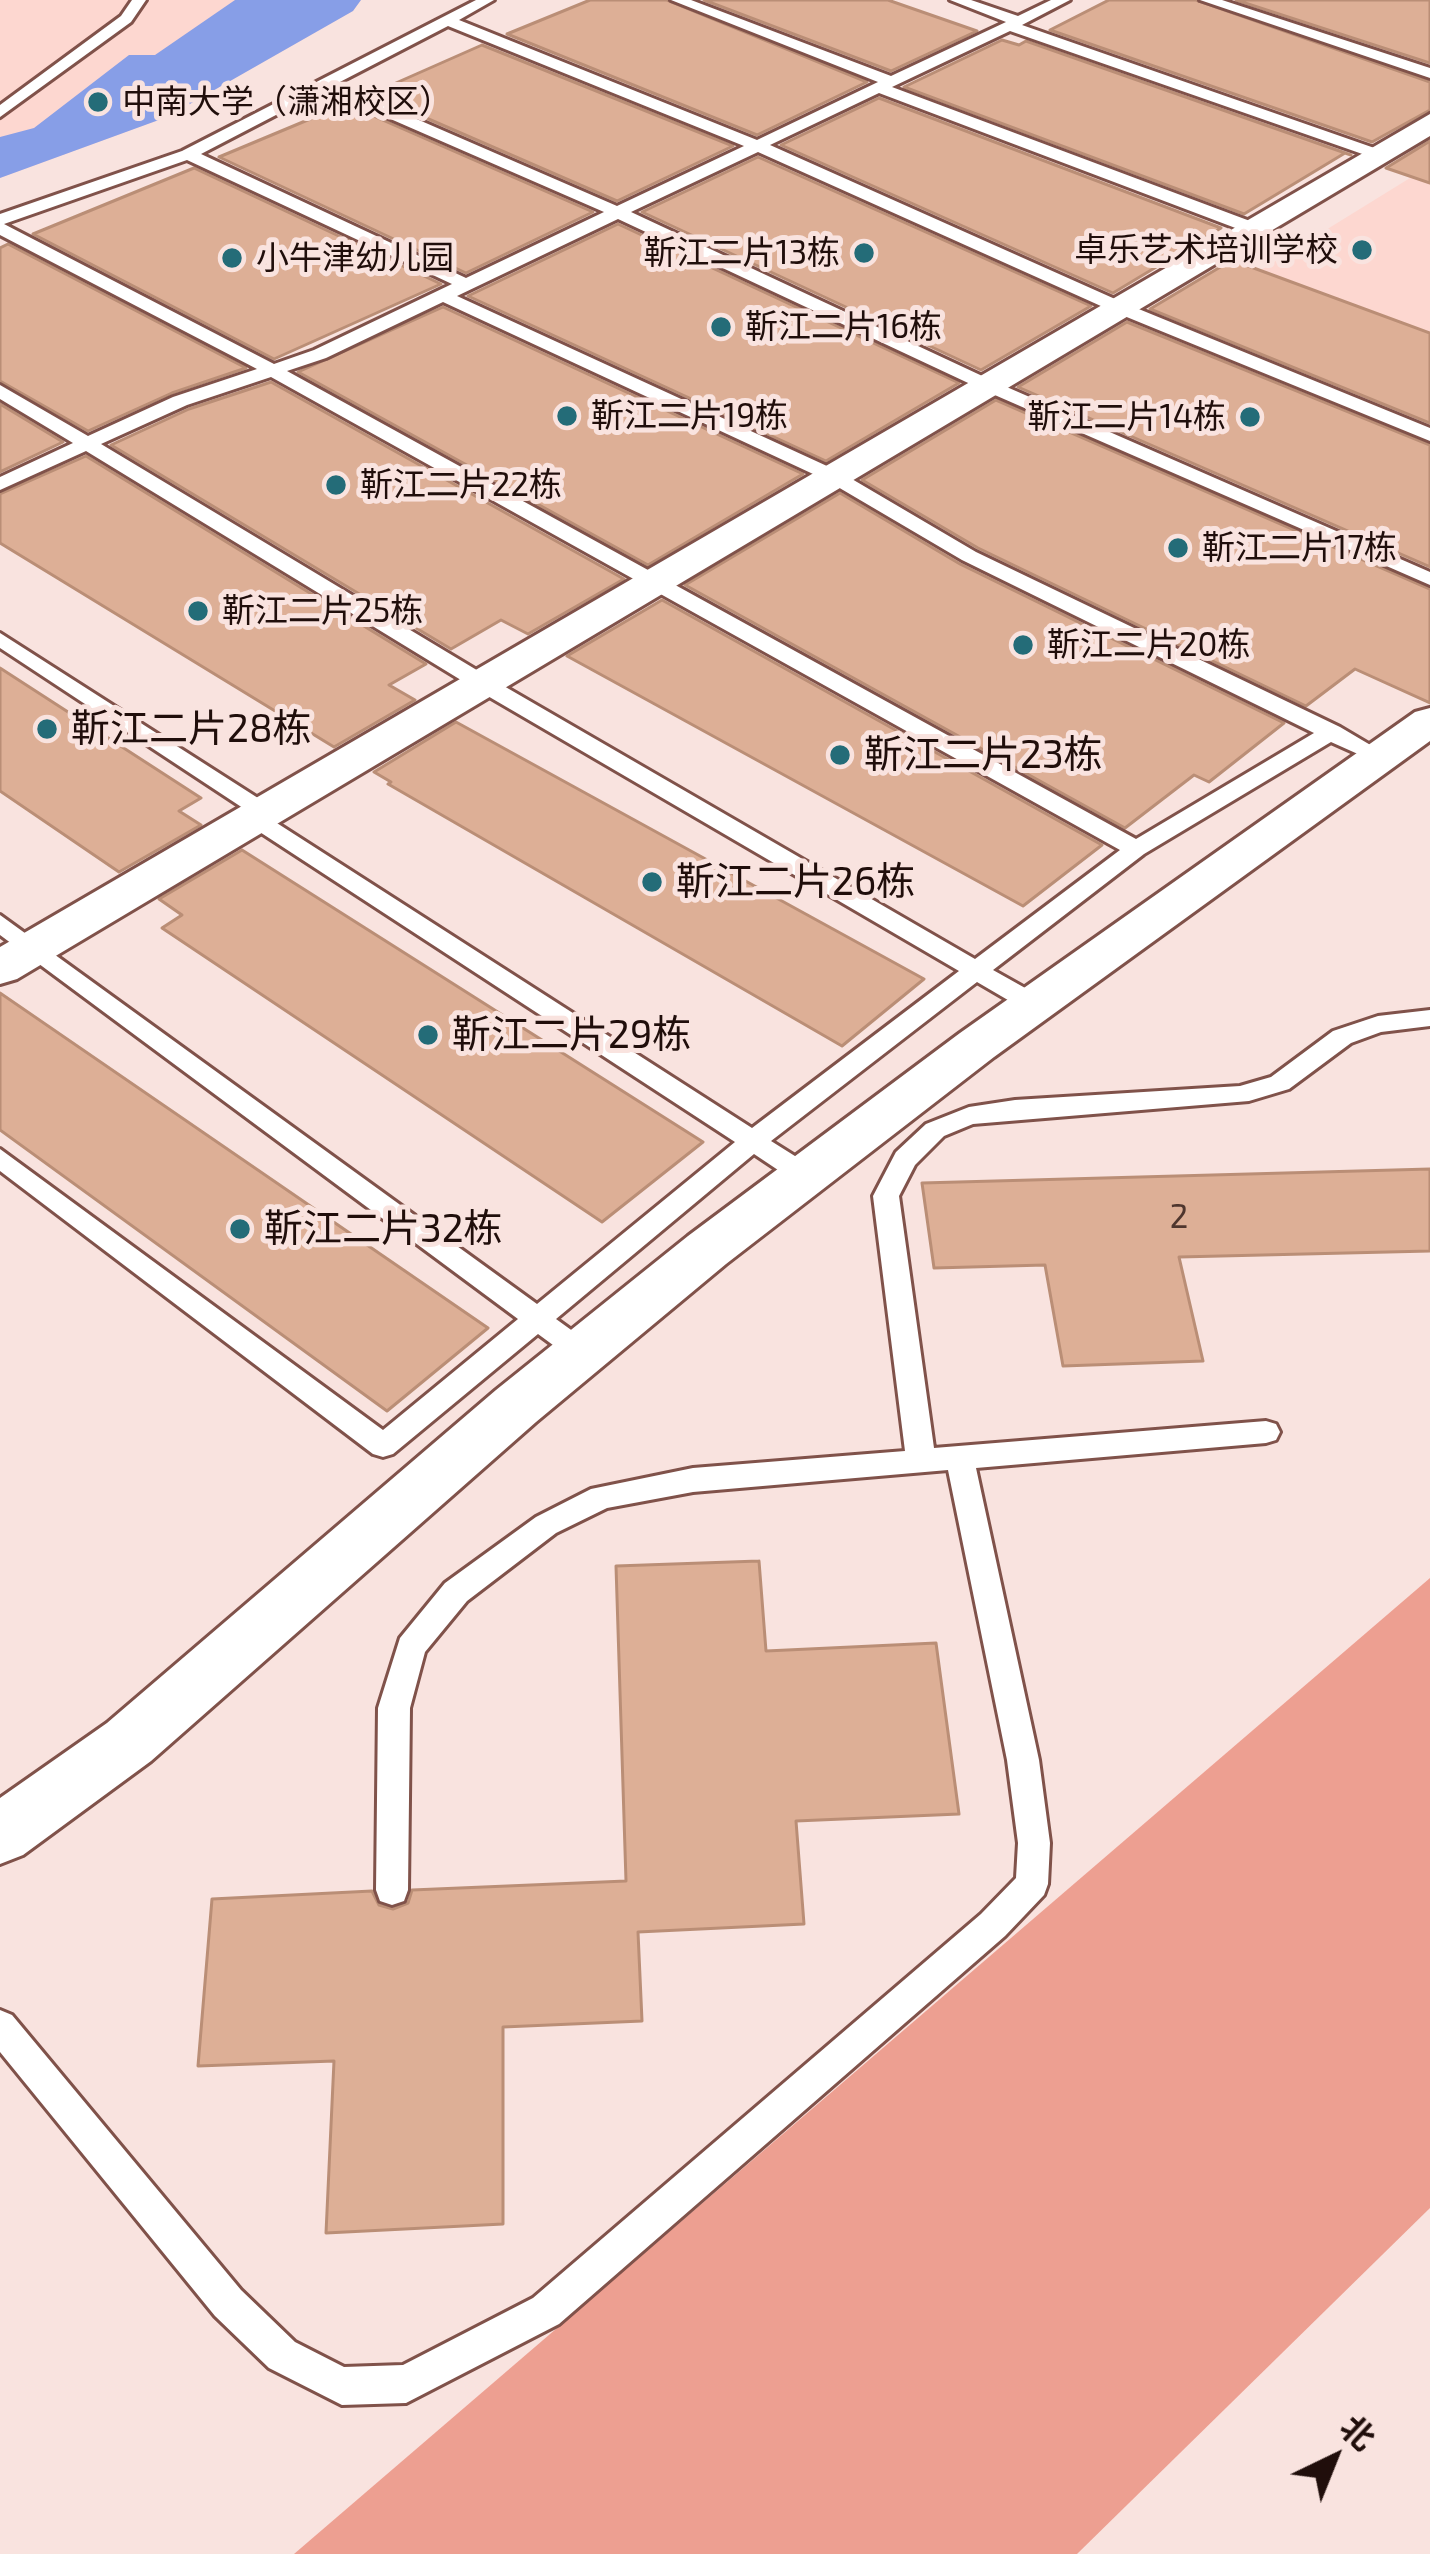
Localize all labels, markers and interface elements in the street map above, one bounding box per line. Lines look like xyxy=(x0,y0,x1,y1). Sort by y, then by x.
place label: 中南大学（潇湘校区） xyxy=(122,82,452,122)
marker: 中南大学（潇湘校区） xyxy=(85,89,111,115)
place label: 卓乐艺术培训学校 xyxy=(1074,230,1338,270)
place label: 靳江二片13栋 xyxy=(644,233,840,273)
marker: 卓乐艺术培训学校 xyxy=(1349,237,1375,263)
place label: 小牛津幼儿园 xyxy=(256,238,454,278)
marker: 靳江二片13栋 xyxy=(851,240,877,266)
marker: 小牛津幼儿园 xyxy=(219,245,245,271)
place label: 靳江二片16栋 xyxy=(745,307,942,347)
marker: 靳江二片16栋 xyxy=(708,314,734,340)
place label: 靳江二片19栋 xyxy=(591,396,788,436)
place label: 靳江二片14栋 xyxy=(1028,397,1226,437)
marker: 靳江二片19栋 xyxy=(554,403,580,429)
marker: 靳江二片14栋 xyxy=(1237,404,1263,430)
place label: 靳江二片22栋 xyxy=(360,465,562,505)
marker: 靳江二片22栋 xyxy=(323,472,349,498)
place label: 靳江二片17栋 xyxy=(1202,528,1397,568)
marker: 靳江二片17栋 xyxy=(1165,535,1191,561)
place label: 靳江二片25栋 xyxy=(222,591,423,631)
marker: 靳江二片25栋 xyxy=(185,598,211,624)
place label: 靳江二片20栋 xyxy=(1047,625,1250,665)
marker: 靳江二片20栋 xyxy=(1010,632,1036,658)
place label: 靳江二片28栋 xyxy=(71,706,312,752)
marker: 靳江二片28栋 xyxy=(34,716,60,742)
place label: 靳江二片23栋 xyxy=(864,732,1103,778)
marker: 靳江二片23栋 xyxy=(827,742,853,768)
place label: 靳江二片26栋 xyxy=(676,859,915,905)
marker: 靳江二片26栋 xyxy=(639,869,665,895)
place label: 靳江二片29栋 xyxy=(452,1012,691,1058)
marker: 靳江二片29栋 xyxy=(415,1022,441,1048)
house number: 2 xyxy=(1170,1197,1188,1237)
place label: 靳江二片32栋 xyxy=(264,1206,503,1252)
marker: 靳江二片32栋 xyxy=(227,1216,253,1242)
north arrow xyxy=(1274,2398,1394,2518)
text: 北 xyxy=(1333,2406,1384,2458)

